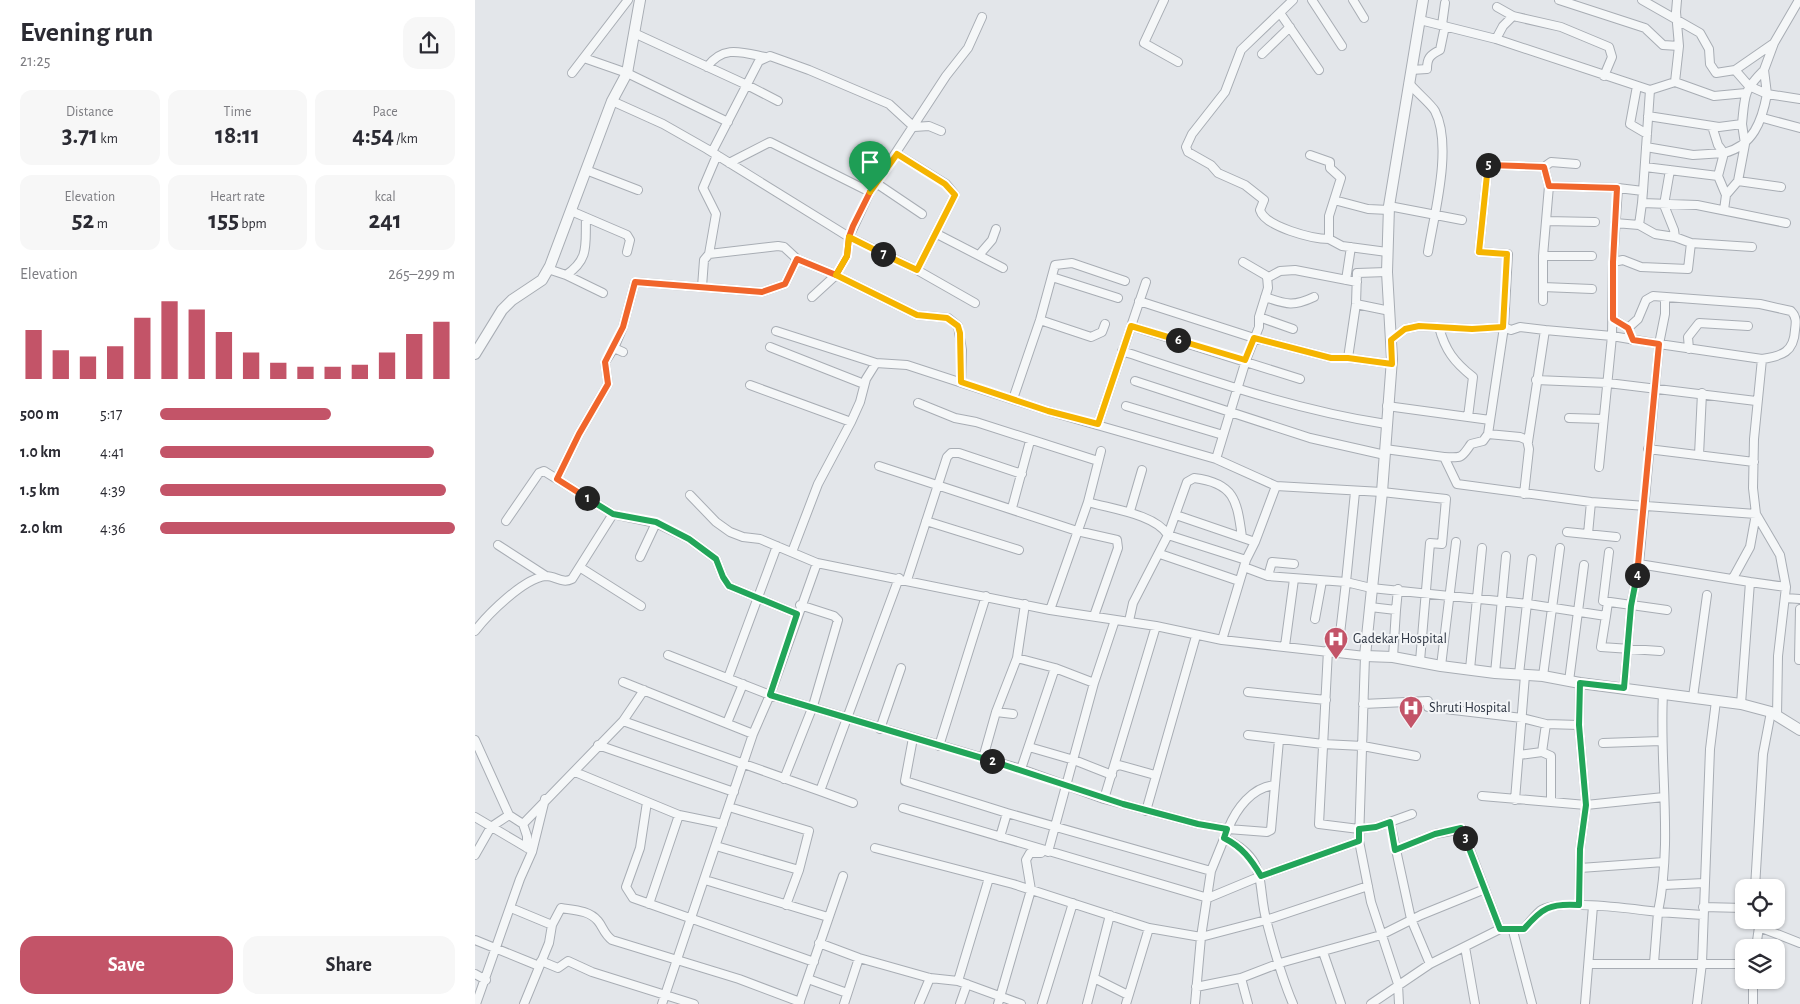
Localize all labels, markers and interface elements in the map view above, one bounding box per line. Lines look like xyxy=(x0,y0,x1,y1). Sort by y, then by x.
button: share xyxy=(403,17,455,69)
text: Evening run xyxy=(20,19,153,47)
text: 21:25 xyxy=(20,53,50,69)
text: Distance xyxy=(66,105,114,119)
text: Time xyxy=(224,105,251,119)
text: Pace xyxy=(373,105,398,119)
text: 3.71 xyxy=(62,123,98,148)
text: 18:11 xyxy=(215,123,260,148)
text: 4:54 xyxy=(352,123,394,148)
text: km xyxy=(98,132,118,146)
text: /km xyxy=(394,132,418,146)
pin xyxy=(849,141,891,192)
icon: arrive xyxy=(856,148,884,176)
pin: 5 xyxy=(1475,152,1501,178)
text: 5 xyxy=(1485,158,1492,172)
text: Elevation xyxy=(65,190,115,204)
text: Heart rate xyxy=(210,190,265,204)
text: kcal xyxy=(374,190,396,204)
text: 52 xyxy=(72,208,94,233)
text: 155 xyxy=(208,208,239,233)
text: 241 xyxy=(368,208,402,233)
text: m xyxy=(94,217,108,231)
text: bpm xyxy=(239,217,267,231)
pin: 7 xyxy=(871,242,895,266)
text: 7 xyxy=(880,247,887,261)
text: Elevation xyxy=(20,266,78,282)
text: 265–299 m xyxy=(388,266,455,282)
pin: 6 xyxy=(1165,328,1191,352)
text: 6 xyxy=(1175,333,1182,347)
text: 500 m xyxy=(20,406,59,422)
text: 5:17 xyxy=(100,406,123,422)
text: 1.0 km xyxy=(20,444,61,460)
text: 4:41 xyxy=(100,444,125,460)
text: 1.5 km xyxy=(20,482,60,498)
text: 4:39 xyxy=(100,482,125,498)
pin: 1 xyxy=(575,486,599,510)
text: 1 xyxy=(585,491,590,505)
text: 2.0 km xyxy=(20,520,63,536)
text: 4:36 xyxy=(100,520,125,536)
pin: 4 xyxy=(1625,562,1649,588)
text: 4 xyxy=(1634,568,1641,582)
hospital icon: Gadekar Hospital xyxy=(1323,626,1349,660)
place label: Gadekar Hospital xyxy=(1353,632,1447,646)
hospital icon: Shruti Hospital xyxy=(1398,695,1424,729)
place label: Shruti Hospital xyxy=(1429,701,1511,715)
pin: 2 xyxy=(979,748,1005,774)
text: 2 xyxy=(989,754,996,768)
pin: 3 xyxy=(1453,826,1477,850)
text: 3 xyxy=(1462,831,1469,845)
map controls xyxy=(1735,879,1785,989)
button: locate xyxy=(1735,879,1785,929)
button: Save xyxy=(20,936,233,994)
button: Share xyxy=(243,936,455,994)
button: layers xyxy=(1735,939,1785,989)

